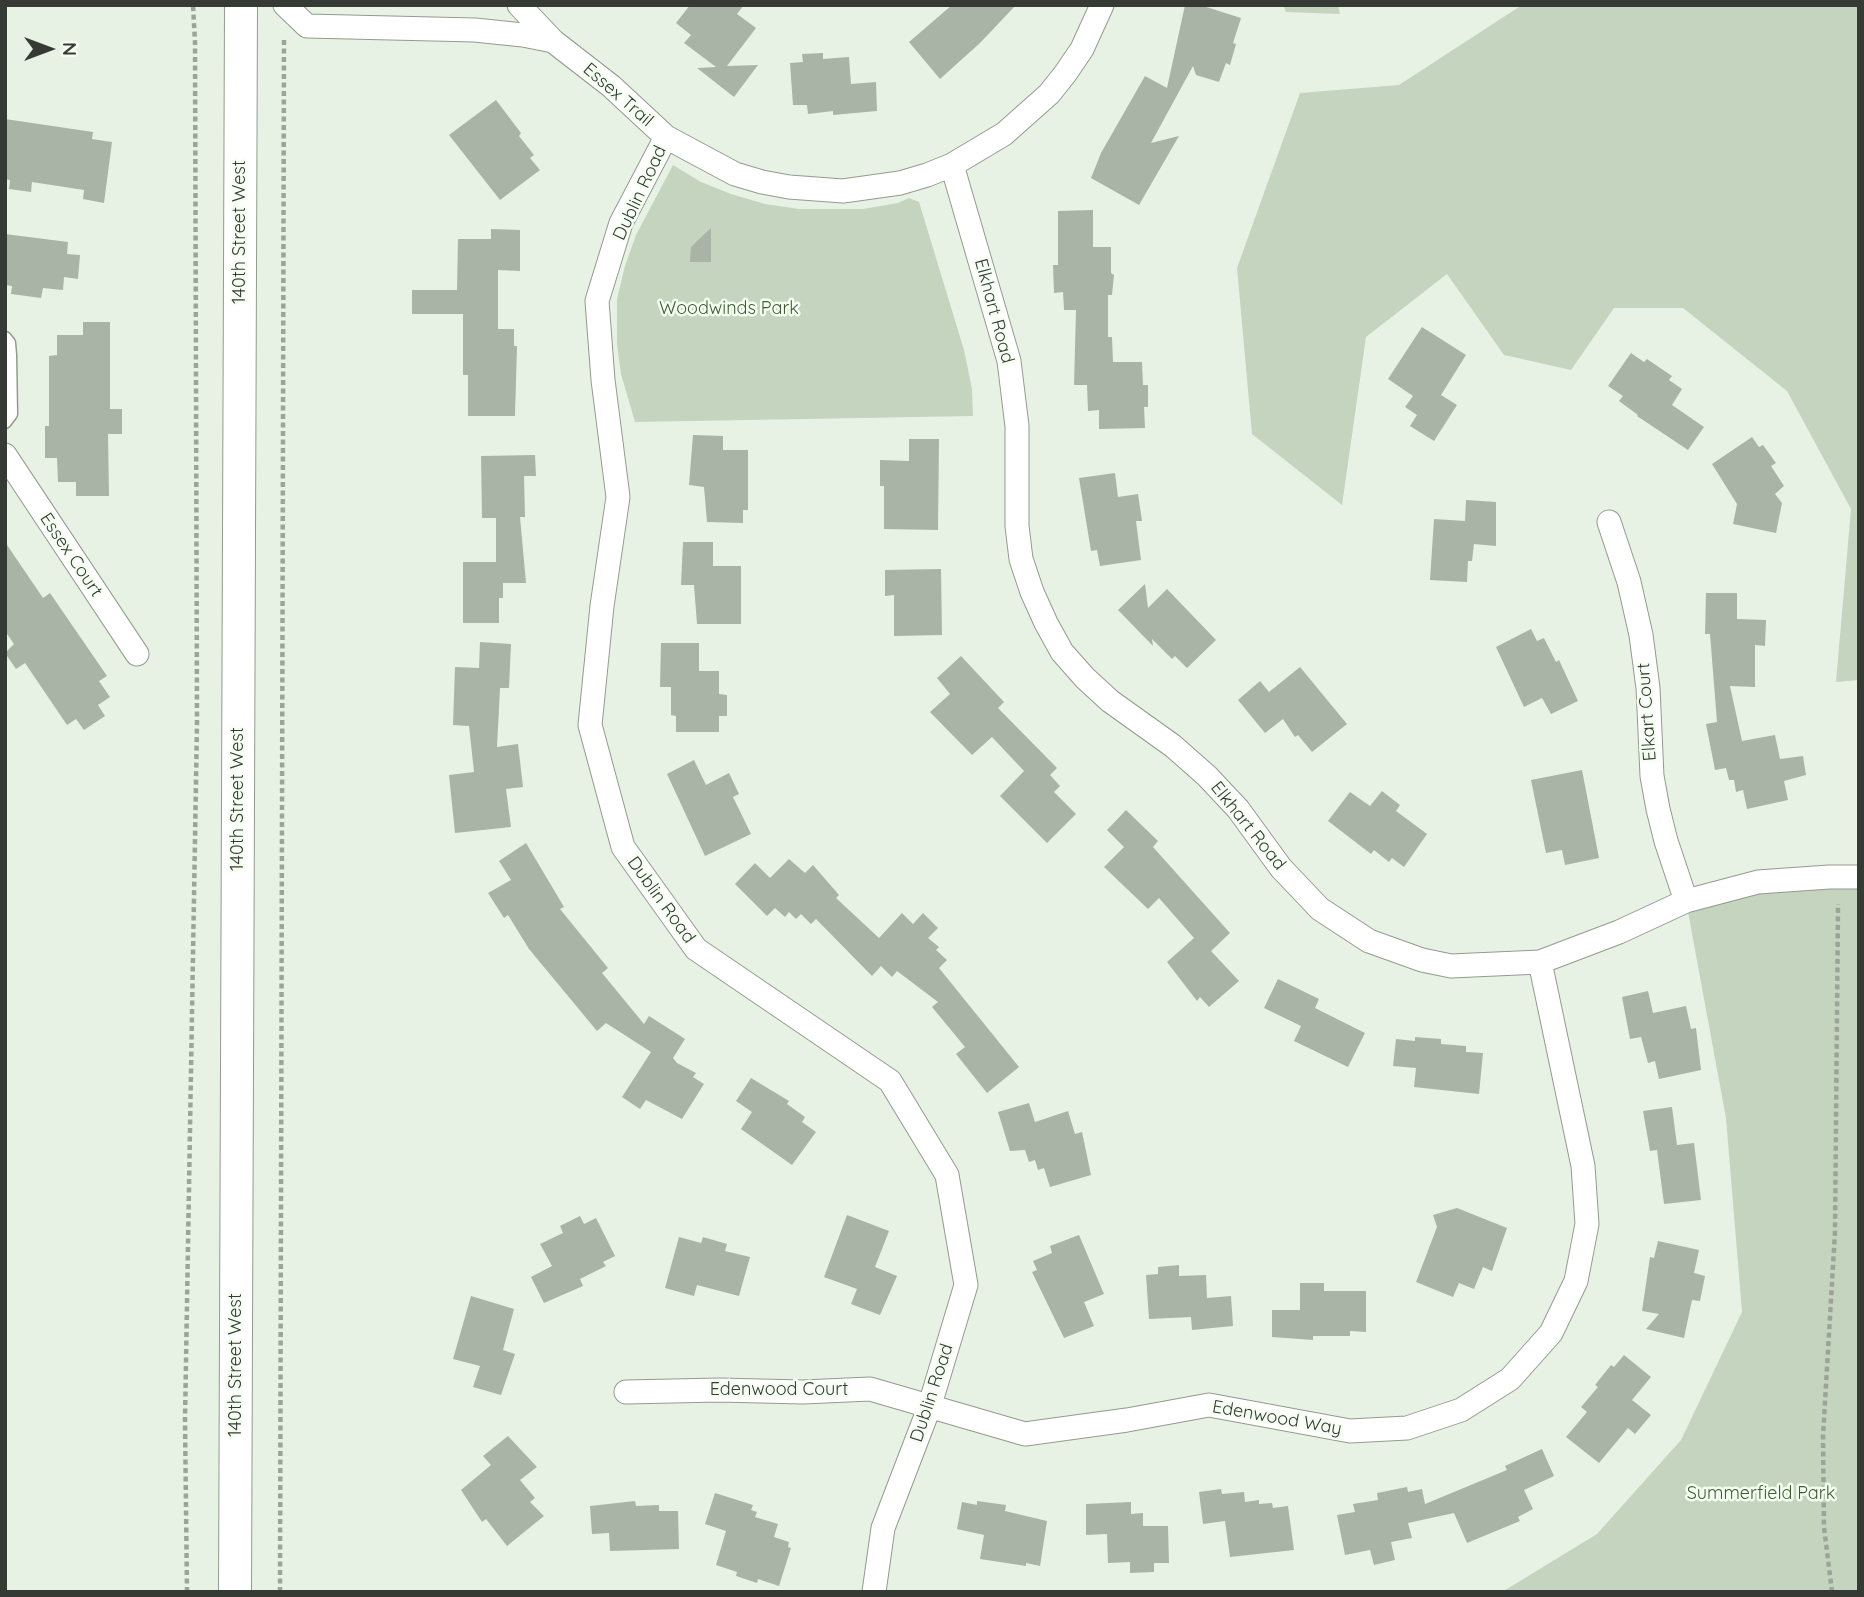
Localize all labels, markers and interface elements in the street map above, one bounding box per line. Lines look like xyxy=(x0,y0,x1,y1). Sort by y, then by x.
north arrow xyxy=(14,14,84,84)
text: N xyxy=(58,42,82,56)
street label: Essex Trail xyxy=(578,59,658,131)
street label: Dublin Road xyxy=(609,142,671,244)
street label: 140th Street West xyxy=(229,160,251,304)
street label: Elkhart Road xyxy=(970,256,1018,366)
park label: Woodwinds Park xyxy=(659,298,799,320)
street label: Essex Court xyxy=(35,509,107,601)
street label: Elkart Court xyxy=(1633,662,1661,762)
street label: 140th Street West xyxy=(227,727,249,871)
street label: Elkhart Road xyxy=(1206,777,1290,875)
street label: Dublin Road xyxy=(622,852,700,948)
street label: 140th Street West xyxy=(225,1293,247,1437)
street label: Dublin Road xyxy=(906,1341,958,1445)
street label: Edenwood Court xyxy=(710,1379,848,1401)
street label: Edenwood Way xyxy=(1211,1396,1343,1440)
park label: Summerfield Park xyxy=(1687,1483,1835,1505)

